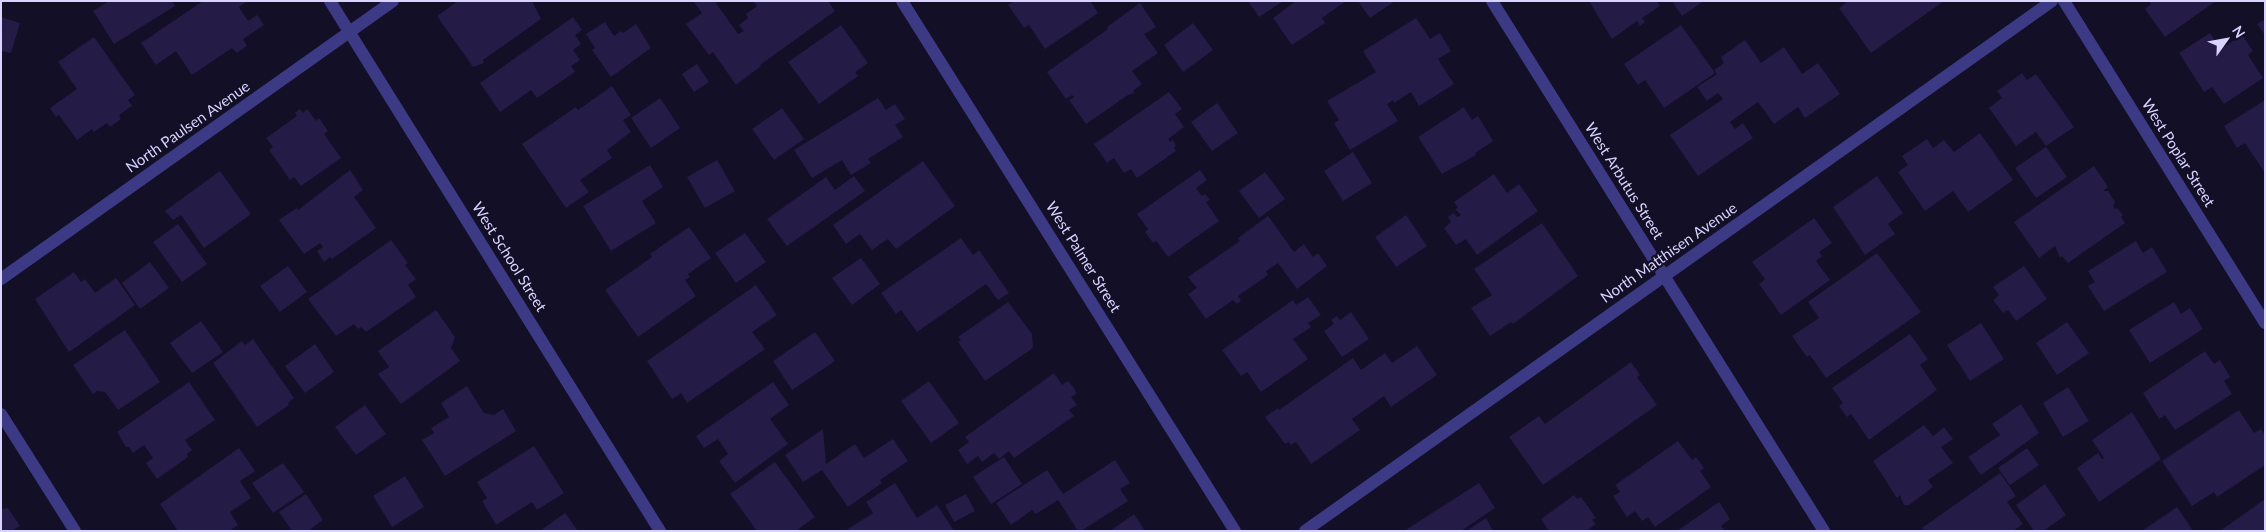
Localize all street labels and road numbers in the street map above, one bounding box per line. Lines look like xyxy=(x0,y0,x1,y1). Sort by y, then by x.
street label: North Paulsen Avenue xyxy=(123,77,253,177)
street label: West Poplar Street xyxy=(2138,96,2218,210)
street label: West Arbutus Street xyxy=(1581,119,1667,243)
street label: West Palmer Street xyxy=(1042,198,1124,316)
street label: West School Street xyxy=(468,199,550,315)
street label: North Matthisen Avenue xyxy=(1597,199,1741,307)

